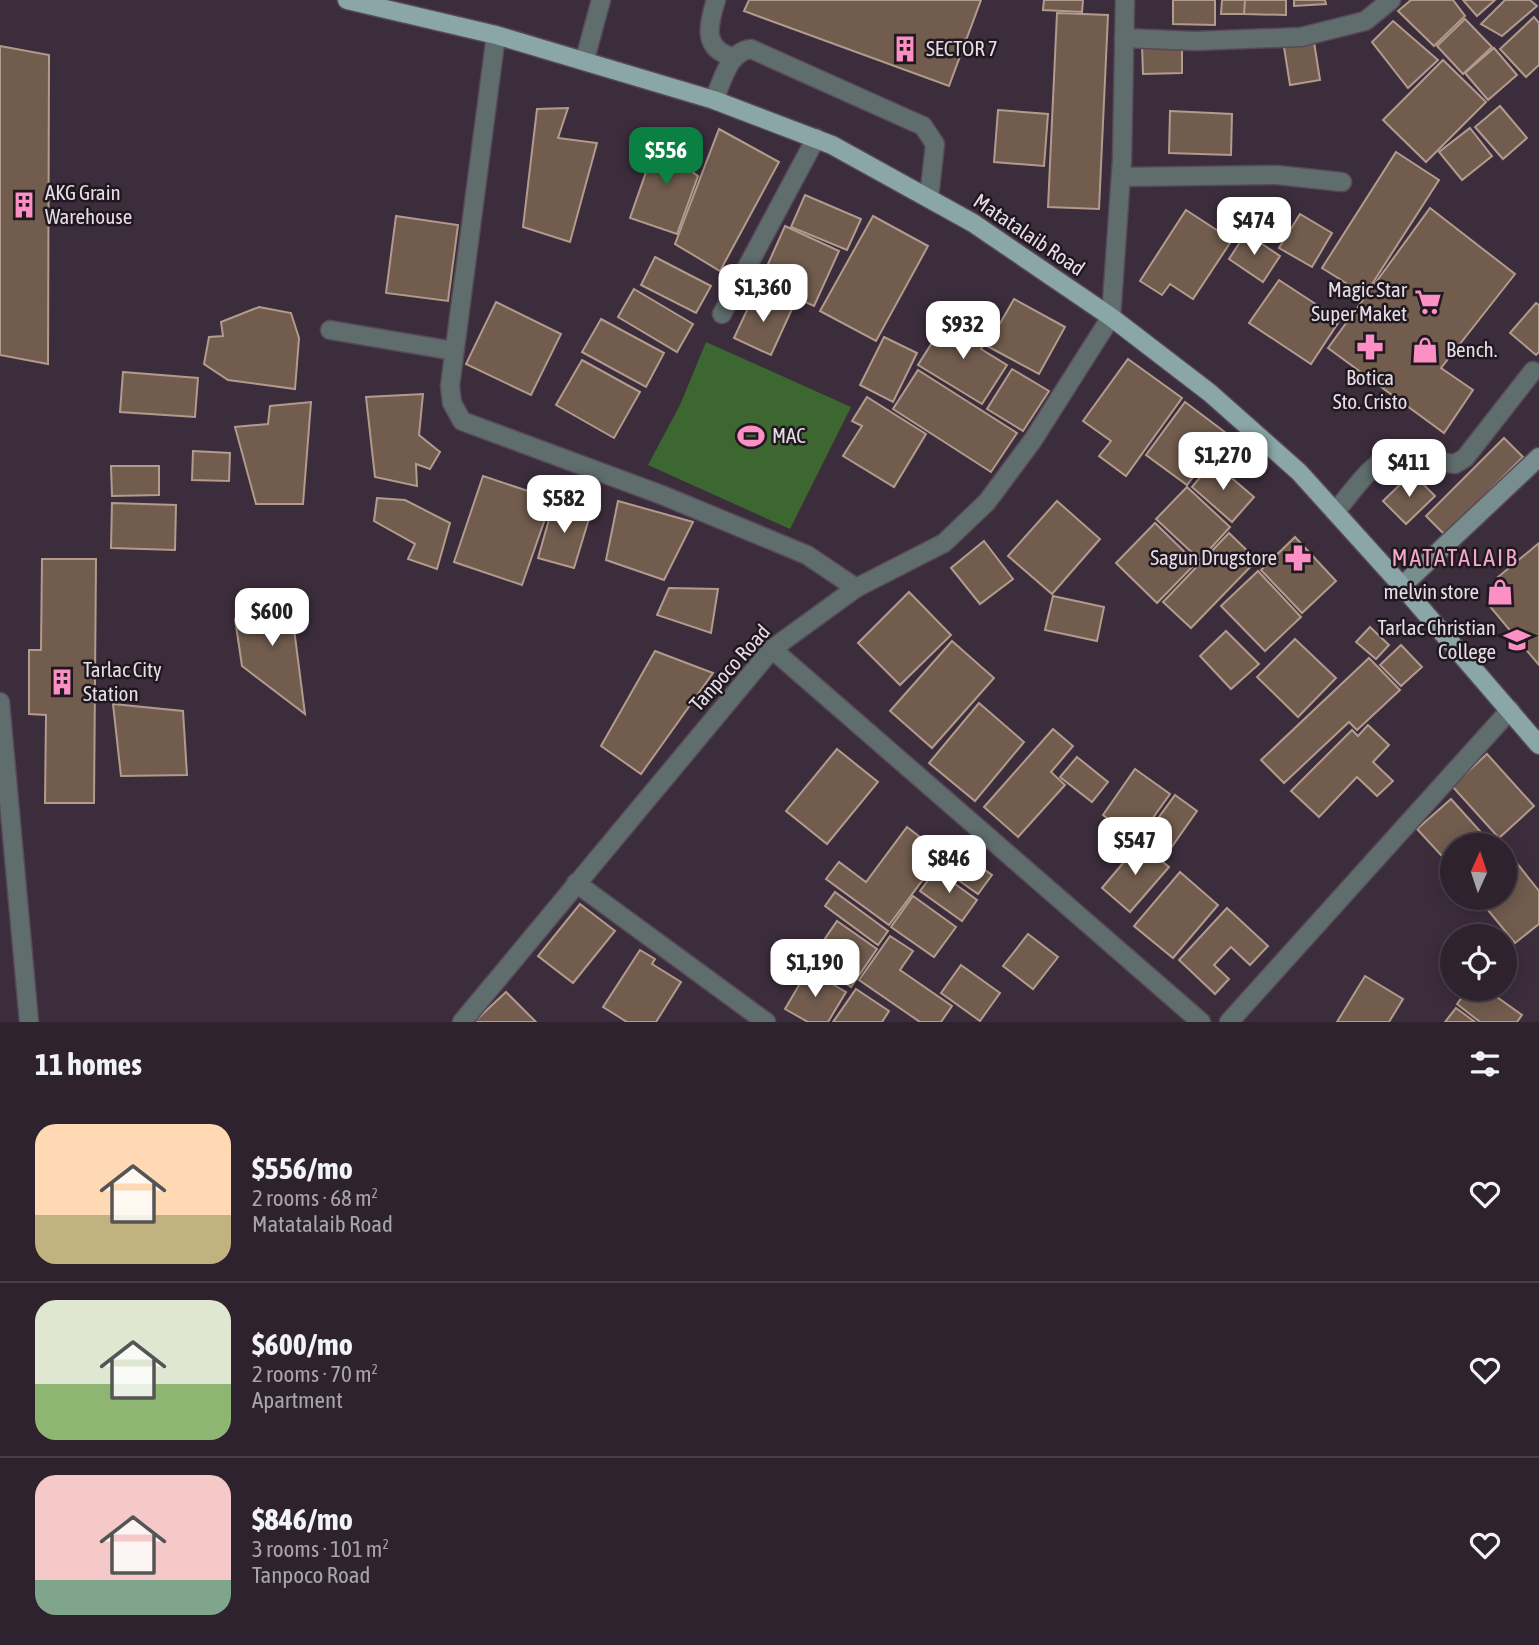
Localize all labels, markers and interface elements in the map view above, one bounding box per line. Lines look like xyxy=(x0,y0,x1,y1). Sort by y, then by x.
building icon: SECTOR 7 xyxy=(890,34,920,64)
place label: SECTOR 7 xyxy=(926,36,998,60)
pin: $556 xyxy=(625,128,707,187)
text: $556 xyxy=(645,137,687,163)
place label: AKG Grain Warehouse xyxy=(45,180,132,228)
street label: Matatalaib Road xyxy=(970,188,1090,280)
building icon: AKG Grain Warehouse xyxy=(9,190,39,220)
pin: $474 xyxy=(1213,198,1295,257)
text: $474 xyxy=(1233,207,1275,233)
pin: $1,360 xyxy=(706,264,820,324)
text: $1,360 xyxy=(735,274,792,300)
place label: Magic Star Super Maket xyxy=(1311,277,1408,325)
supermarket icon: Magic Star Super Maket xyxy=(1413,287,1443,317)
pin: $932 xyxy=(922,302,1004,361)
text: $932 xyxy=(942,311,984,337)
pharmacy icon: Botica Sto. Cristo xyxy=(1355,332,1385,362)
shop icon: Bench. xyxy=(1410,335,1440,365)
place label: Bench. xyxy=(1446,337,1497,361)
place label: Botica Sto. Cristo xyxy=(1333,365,1407,413)
sports icon: MAC xyxy=(736,421,766,451)
place label: MAC xyxy=(772,423,806,447)
pin: $1,270 xyxy=(1166,433,1280,492)
pin: $411 xyxy=(1368,440,1450,499)
text: $1,270 xyxy=(1195,442,1252,468)
text: $411 xyxy=(1388,449,1430,475)
pin: $582 xyxy=(523,476,605,535)
text: $582 xyxy=(543,485,585,511)
pharmacy icon: Sagun Drugstore xyxy=(1283,543,1313,573)
district label: MATATALAIB xyxy=(1391,544,1519,571)
place label: Sagun Drugstore xyxy=(1150,545,1277,569)
shop icon: melvin store xyxy=(1485,577,1515,607)
place label: melvin store xyxy=(1384,579,1479,603)
pin: $600 xyxy=(231,588,313,648)
text: $600 xyxy=(251,598,293,624)
place label: Tarlac Christian College xyxy=(1377,615,1496,663)
street label: Tanpoco Road xyxy=(684,619,774,716)
school or university icon: Tarlac Christian College xyxy=(1502,625,1532,655)
place label: Tarlac City Station xyxy=(83,657,162,705)
building icon: Tarlac City Station xyxy=(47,667,77,697)
pin: $547 xyxy=(1094,818,1176,877)
text: $547 xyxy=(1114,827,1156,853)
north arrow xyxy=(1440,833,1517,910)
map controls xyxy=(1440,833,1517,1001)
pin: $846 xyxy=(908,836,990,895)
text: $846 xyxy=(928,845,970,871)
button: locate xyxy=(1440,924,1517,1001)
pin: $1,190 xyxy=(758,940,872,999)
text: $1,190 xyxy=(787,949,844,975)
icon: filters xyxy=(1466,1045,1504,1083)
text: 11 homes xyxy=(35,1047,142,1081)
text: $556/mo xyxy=(252,1151,353,1185)
icon: home xyxy=(91,1152,175,1236)
icon: heart xyxy=(1466,1175,1504,1213)
text: 2 rooms · 68 m² xyxy=(252,1185,378,1211)
text: Matatalaib Road xyxy=(252,1211,393,1237)
text: $600/mo xyxy=(252,1327,353,1361)
icon: home xyxy=(91,1328,175,1412)
icon: heart xyxy=(1466,1351,1504,1389)
text: 2 rooms · 70 m² xyxy=(252,1361,378,1387)
text: Apartment xyxy=(252,1387,343,1413)
text: $846/mo xyxy=(252,1502,353,1536)
icon: home xyxy=(91,1503,175,1587)
icon: heart xyxy=(1466,1526,1504,1564)
text: 3 rooms · 101 m² xyxy=(252,1536,389,1562)
text: Tanpoco Road xyxy=(252,1562,370,1588)

